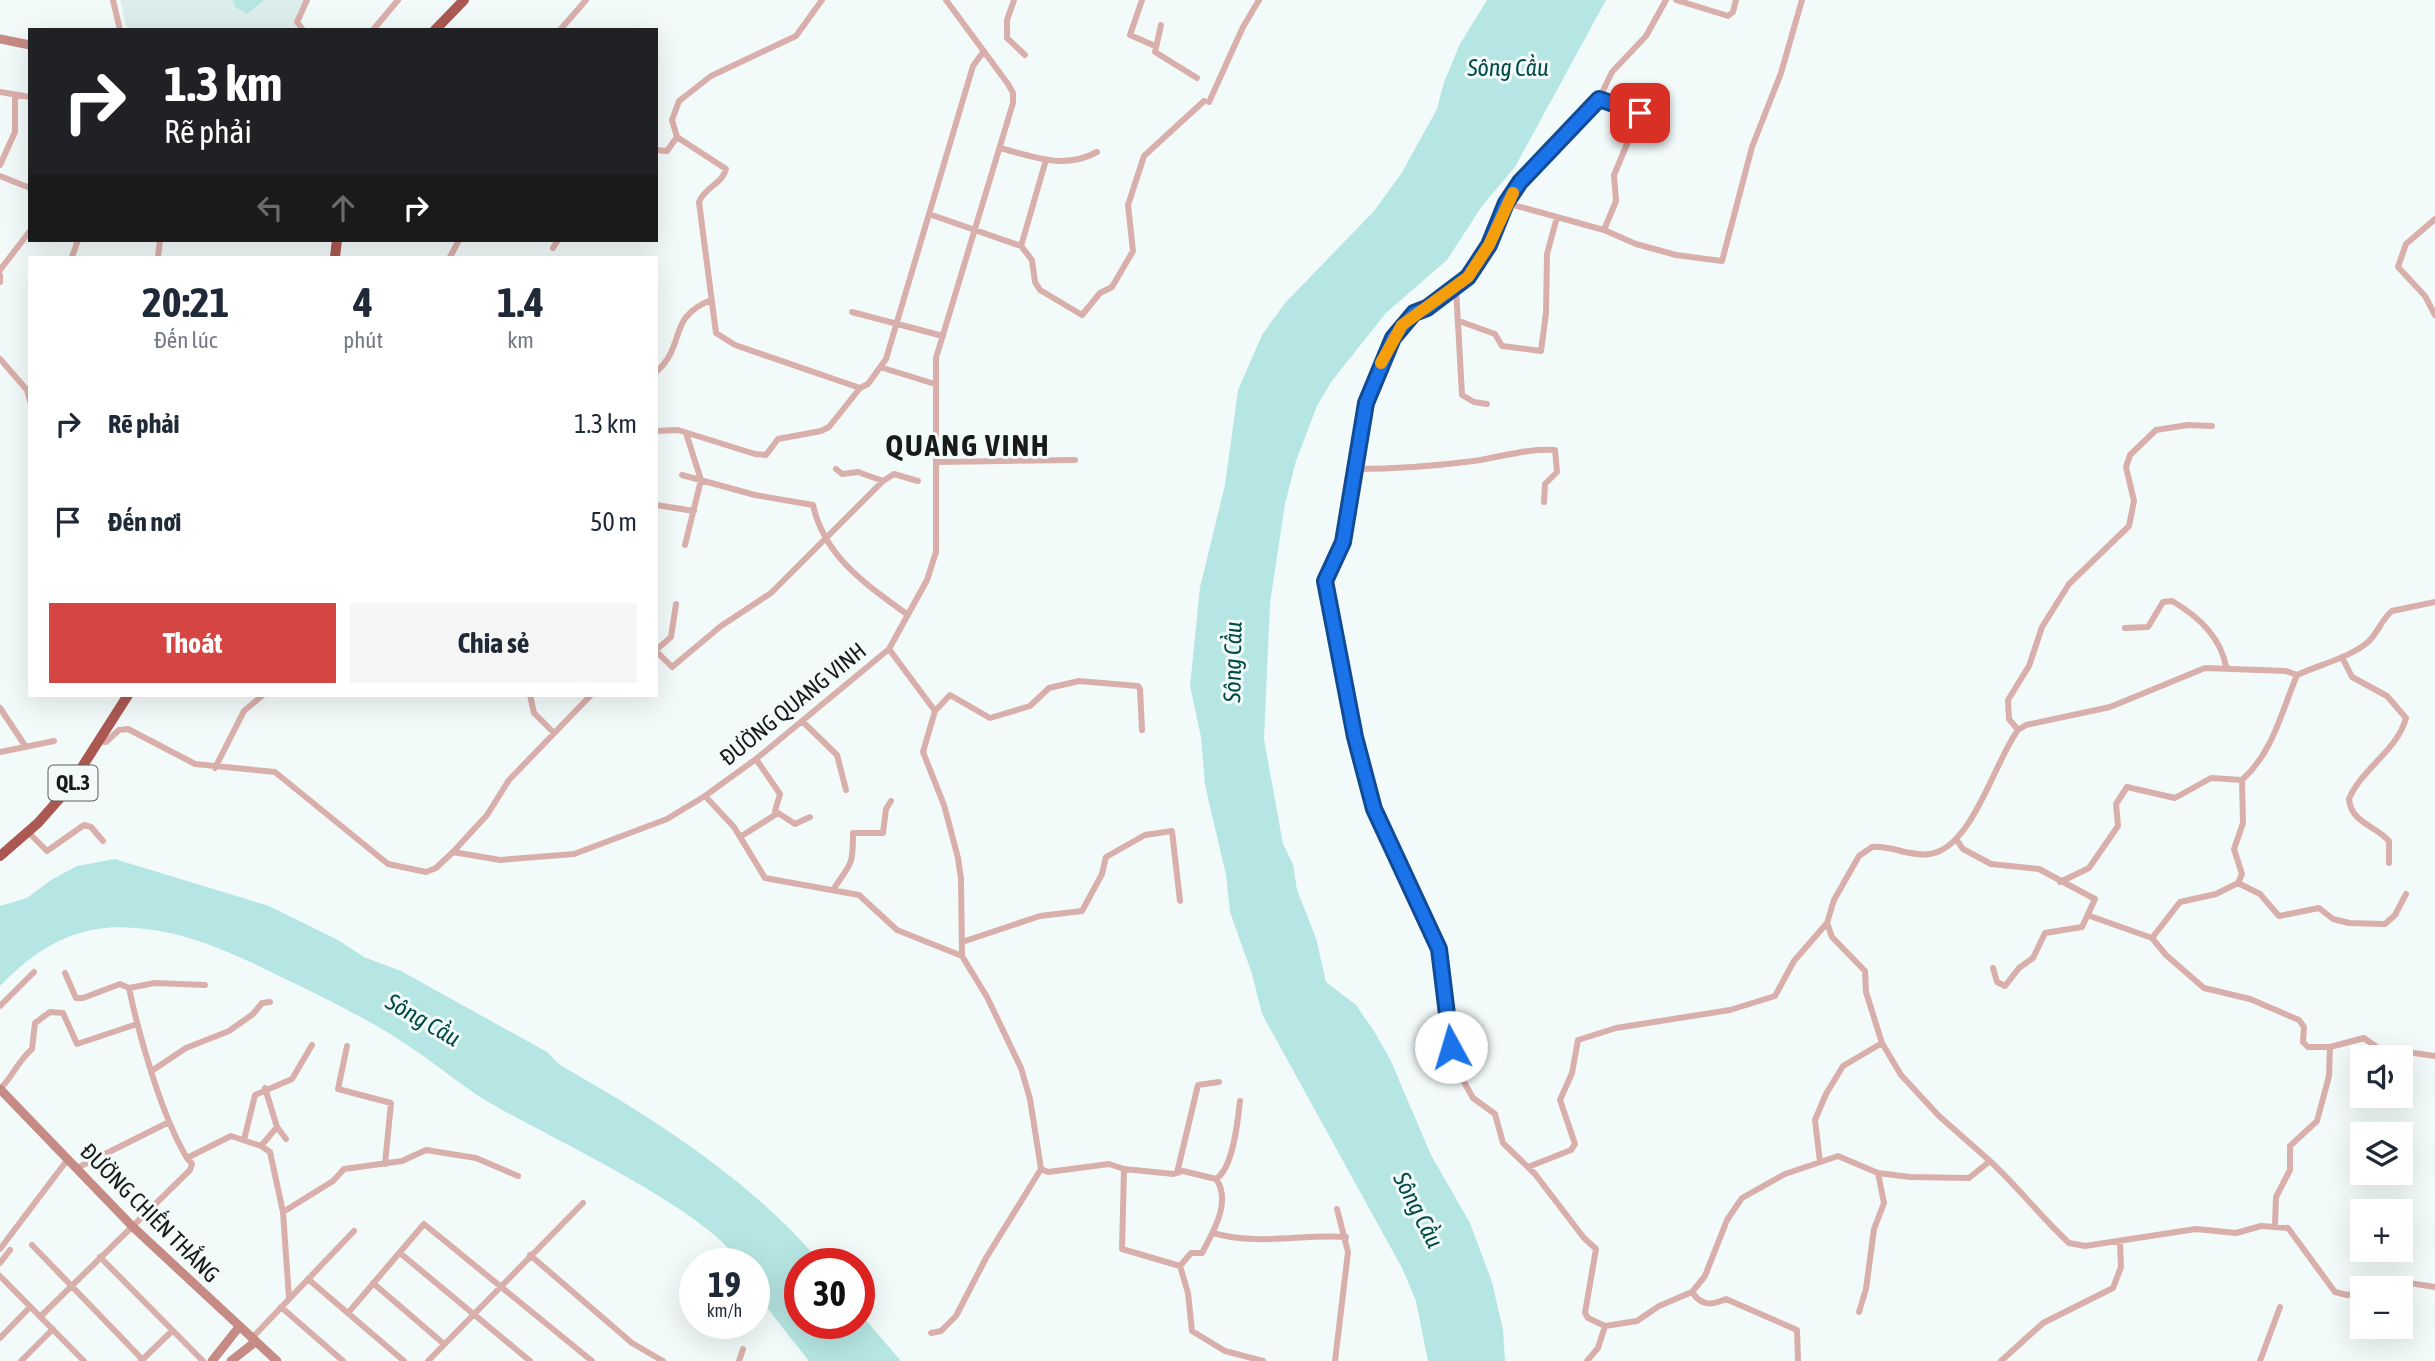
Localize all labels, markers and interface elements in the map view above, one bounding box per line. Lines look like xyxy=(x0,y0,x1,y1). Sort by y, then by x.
water label: Sông Cầu xyxy=(1466,54,1549,81)
text: 1.3 km xyxy=(164,55,282,111)
icon: right xyxy=(49,56,140,147)
pin xyxy=(1610,83,1670,143)
icon: arrive xyxy=(1621,94,1659,132)
text: Rẽ phải xyxy=(164,113,252,150)
icon: left xyxy=(251,189,289,227)
icon: ahead xyxy=(324,189,362,227)
icon: right xyxy=(397,189,435,227)
text: 20:21 xyxy=(142,278,229,326)
text: 4 xyxy=(353,278,373,326)
text: 1.4 xyxy=(497,278,544,326)
text: Đến lúc xyxy=(154,327,217,353)
text: phút xyxy=(343,327,383,353)
text: km xyxy=(507,327,534,353)
icon: right xyxy=(49,405,87,443)
text: Rẽ phải xyxy=(108,409,179,439)
text: 1.3 km xyxy=(574,409,637,439)
district label: QUANG VINH xyxy=(885,428,1051,462)
icon: arrive xyxy=(49,503,87,541)
text: Đến nơi xyxy=(108,507,181,537)
text: 50 m xyxy=(590,507,637,537)
button: Thoát xyxy=(49,603,336,683)
button: Chia sẻ xyxy=(350,603,637,683)
water label: Sông Cầu xyxy=(1218,621,1247,704)
street label: ĐƯỜNG QUANG VINH xyxy=(715,637,871,771)
road number: QL.3 xyxy=(48,766,98,800)
water label: Sông Cầu xyxy=(380,987,465,1052)
position arrow xyxy=(1414,1010,1488,1084)
map controls xyxy=(2350,1045,2413,1339)
button: sound xyxy=(2350,1045,2413,1108)
button: layers xyxy=(2350,1122,2413,1185)
street label: ĐƯỜNG CHIẾN THẮNG xyxy=(75,1137,226,1288)
water label: Sông Cầu xyxy=(1388,1167,1449,1252)
button: + xyxy=(2350,1199,2413,1262)
speed limit sign: 30 xyxy=(784,1248,875,1339)
text: 19 xyxy=(708,1264,741,1304)
button: − xyxy=(2350,1276,2413,1339)
text: km/h xyxy=(707,1300,742,1321)

